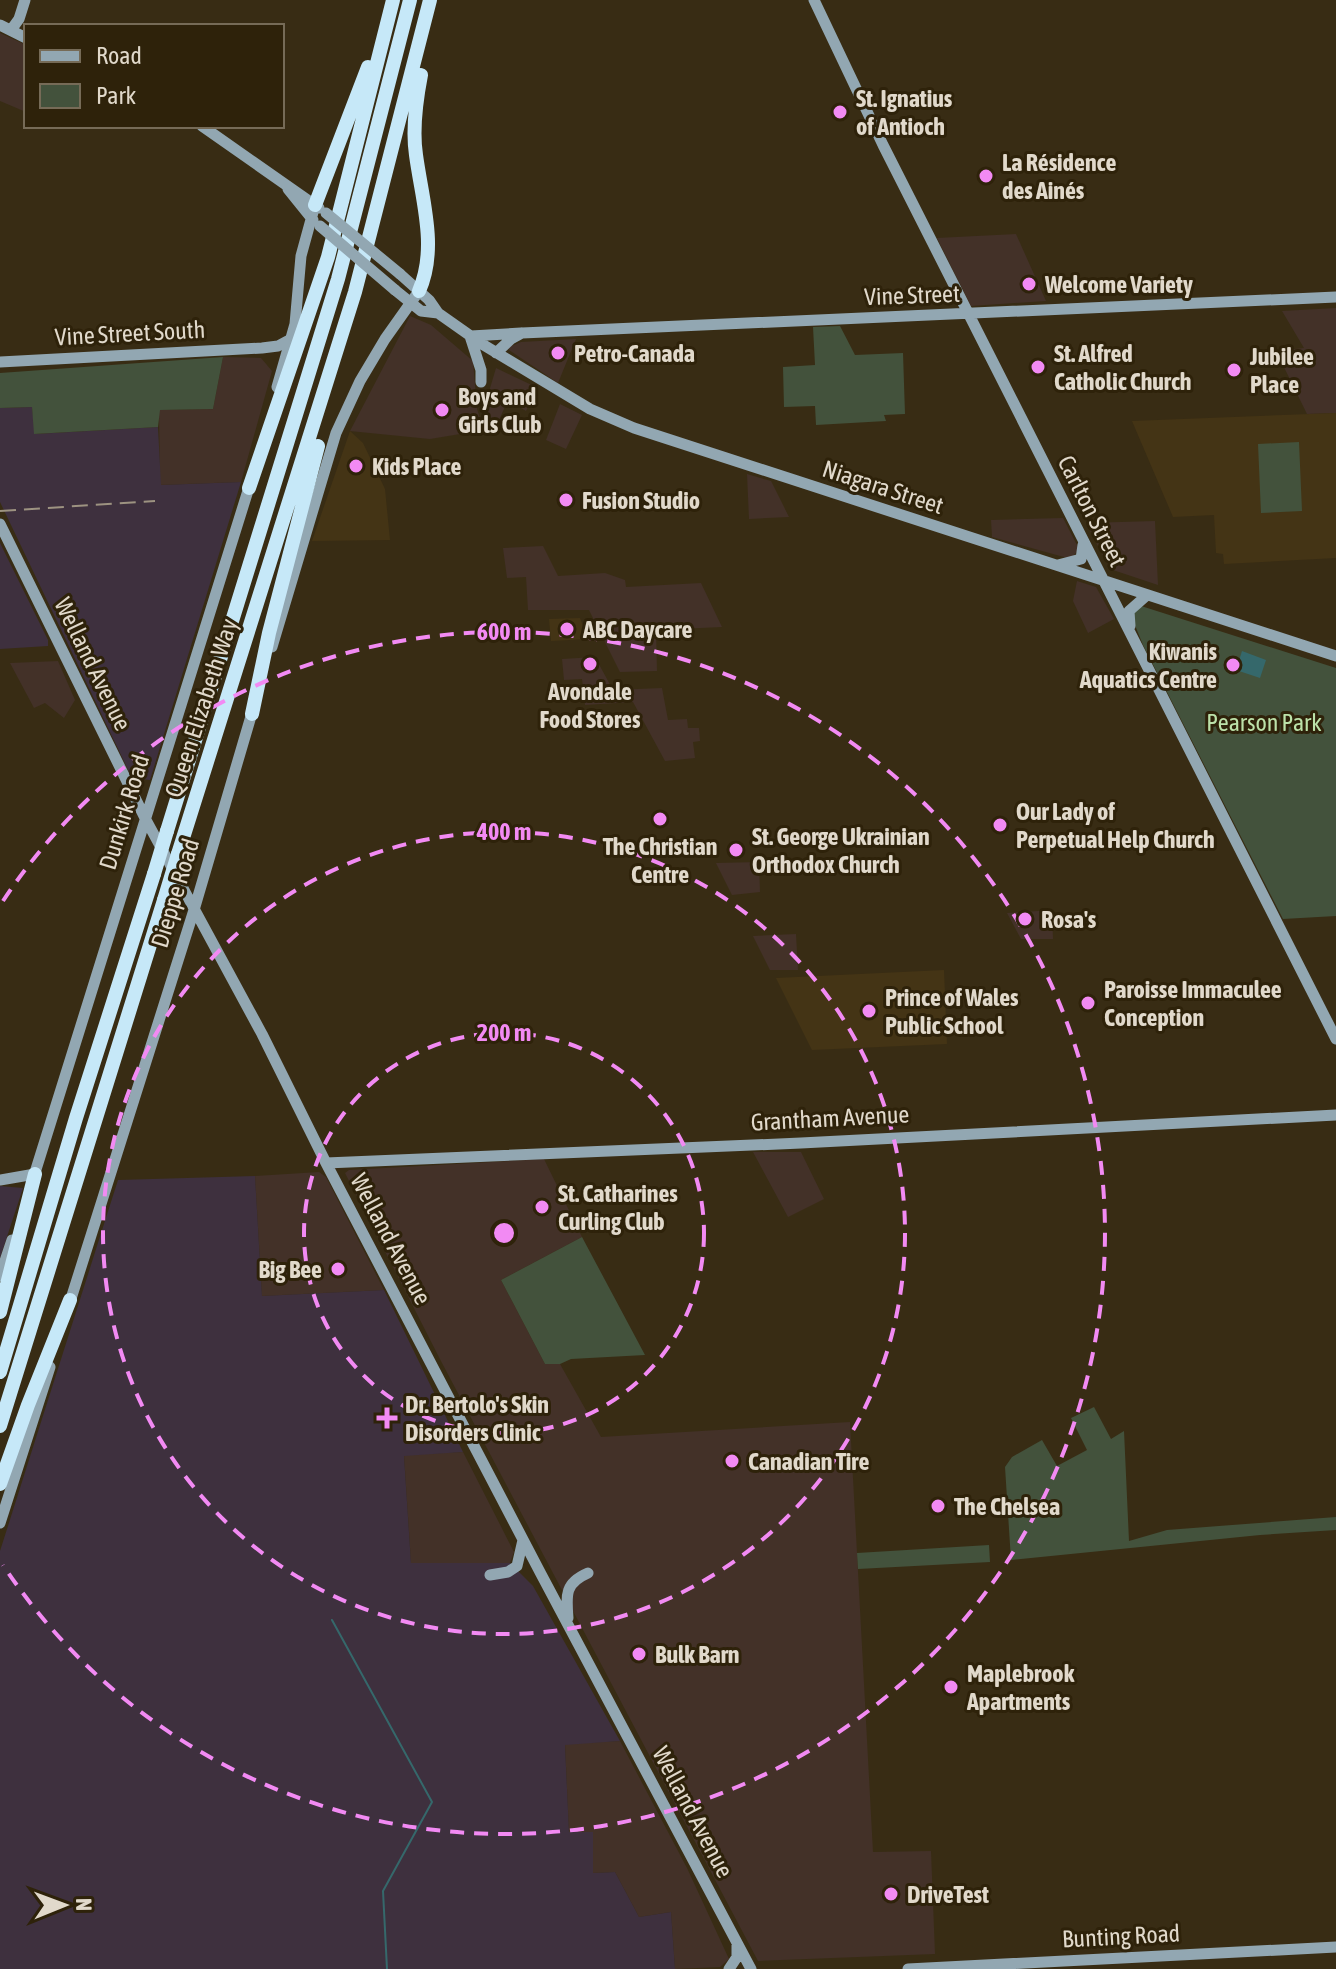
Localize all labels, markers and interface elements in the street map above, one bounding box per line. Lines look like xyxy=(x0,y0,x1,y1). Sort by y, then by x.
legend xyxy=(24,24,284,128)
text: Road xyxy=(96,42,142,69)
text: Park xyxy=(96,82,137,109)
place label: St. Ignatius of Antioch xyxy=(856,85,953,140)
marker: St. Ignatius of Antioch xyxy=(831,103,849,121)
place label: La Résidence des Ainés xyxy=(1002,149,1116,204)
marker: La Résidence des Ainés xyxy=(977,167,995,185)
place label: Welcome Variety xyxy=(1044,271,1193,298)
marker: Welcome Variety xyxy=(1020,275,1038,293)
street label: Vine Street xyxy=(864,280,960,310)
street label: Vine Street South xyxy=(54,316,206,350)
place label: Petro-Canada xyxy=(574,340,695,367)
place label: St. Alfred Catholic Church xyxy=(1054,340,1191,395)
place label: Jubilee Place xyxy=(1249,343,1314,398)
marker: Petro-Canada xyxy=(549,344,567,362)
marker: St. Alfred Catholic Church xyxy=(1029,358,1047,376)
marker: Jubilee Place xyxy=(1225,361,1243,379)
place label: Boys and Girls Club xyxy=(458,383,542,438)
marker: Boys and Girls Club xyxy=(433,401,451,419)
street label: Carlton Street xyxy=(1053,451,1132,571)
place label: Kids Place xyxy=(372,453,462,480)
street label: Niagara Street xyxy=(819,455,947,519)
marker: Kids Place xyxy=(347,457,365,475)
place label: Fusion Studio xyxy=(582,487,700,514)
marker: Fusion Studio xyxy=(557,491,575,509)
street label: Welland Avenue xyxy=(49,593,137,735)
street label: Queen Elizabeth Way xyxy=(159,615,243,801)
place label: ABC Daycare xyxy=(582,616,693,643)
text: 600 m xyxy=(477,618,531,645)
marker: ABC Daycare xyxy=(558,620,576,638)
place label: Kiwanis Aquatics Centre xyxy=(1079,638,1218,693)
marker: Avondale Food Stores xyxy=(581,655,599,673)
marker: Kiwanis Aquatics Centre xyxy=(1224,656,1242,674)
place label: Avondale Food Stores xyxy=(540,678,641,733)
park label: Pearson Park xyxy=(1206,709,1322,736)
street label: Dunkirk Road xyxy=(94,751,154,873)
place label: Our Lady of Perpetual Help Church xyxy=(1016,798,1215,853)
marker: The Christian Centre xyxy=(651,810,669,828)
marker: Our Lady of Perpetual Help Church xyxy=(991,816,1009,834)
text: 400 m xyxy=(476,818,531,845)
place label: St. George Ukrainian Orthodox Church xyxy=(752,823,930,878)
place label: The Christian Centre xyxy=(603,833,717,888)
street label: Dieppe Road xyxy=(146,835,204,951)
marker: St. George Ukrainian Orthodox Church xyxy=(727,841,745,859)
place label: Rosa's xyxy=(1041,906,1097,933)
marker: Rosa's xyxy=(1016,910,1034,928)
place label: Paroisse Immaculee Conception xyxy=(1104,976,1282,1031)
place label: Prince of Wales Public School xyxy=(885,984,1019,1039)
marker: Paroisse Immaculee Conception xyxy=(1079,994,1097,1012)
marker: Prince of Wales Public School xyxy=(860,1002,878,1020)
text: 200 m xyxy=(477,1019,531,1046)
street label: Grantham Avenue xyxy=(750,1100,910,1136)
street label: Welland Avenue xyxy=(345,1169,437,1309)
place label: St. Catharines Curling Club xyxy=(558,1180,678,1235)
marker: St. Catharines Curling Club xyxy=(533,1198,551,1216)
centre of rings xyxy=(490,1219,518,1247)
place label: Big Bee xyxy=(258,1256,322,1283)
marker: Big Bee xyxy=(329,1260,347,1278)
place label: Dr. Bertolo's Skin Disorders Clinic xyxy=(405,1391,549,1446)
marker: Dr. Bertolo's Skin Disorders Clinic xyxy=(376,1407,398,1429)
place label: Canadian Tire xyxy=(748,1448,869,1475)
marker: Canadian Tire xyxy=(723,1452,741,1470)
place label: The Chelsea xyxy=(954,1493,1060,1520)
marker: The Chelsea xyxy=(929,1497,947,1515)
place label: Bulk Barn xyxy=(655,1641,739,1668)
marker: Bulk Barn xyxy=(630,1645,648,1663)
place label: Maplebrook Apartments xyxy=(966,1660,1075,1715)
marker: Maplebrook Apartments xyxy=(942,1678,960,1696)
street label: Welland Avenue xyxy=(647,1742,739,1882)
north arrow xyxy=(24,1865,104,1945)
place label: DriveTest xyxy=(907,1881,989,1908)
marker: DriveTest xyxy=(882,1885,900,1903)
text: N xyxy=(71,1898,97,1911)
street label: Bunting Road xyxy=(1061,1919,1181,1953)

